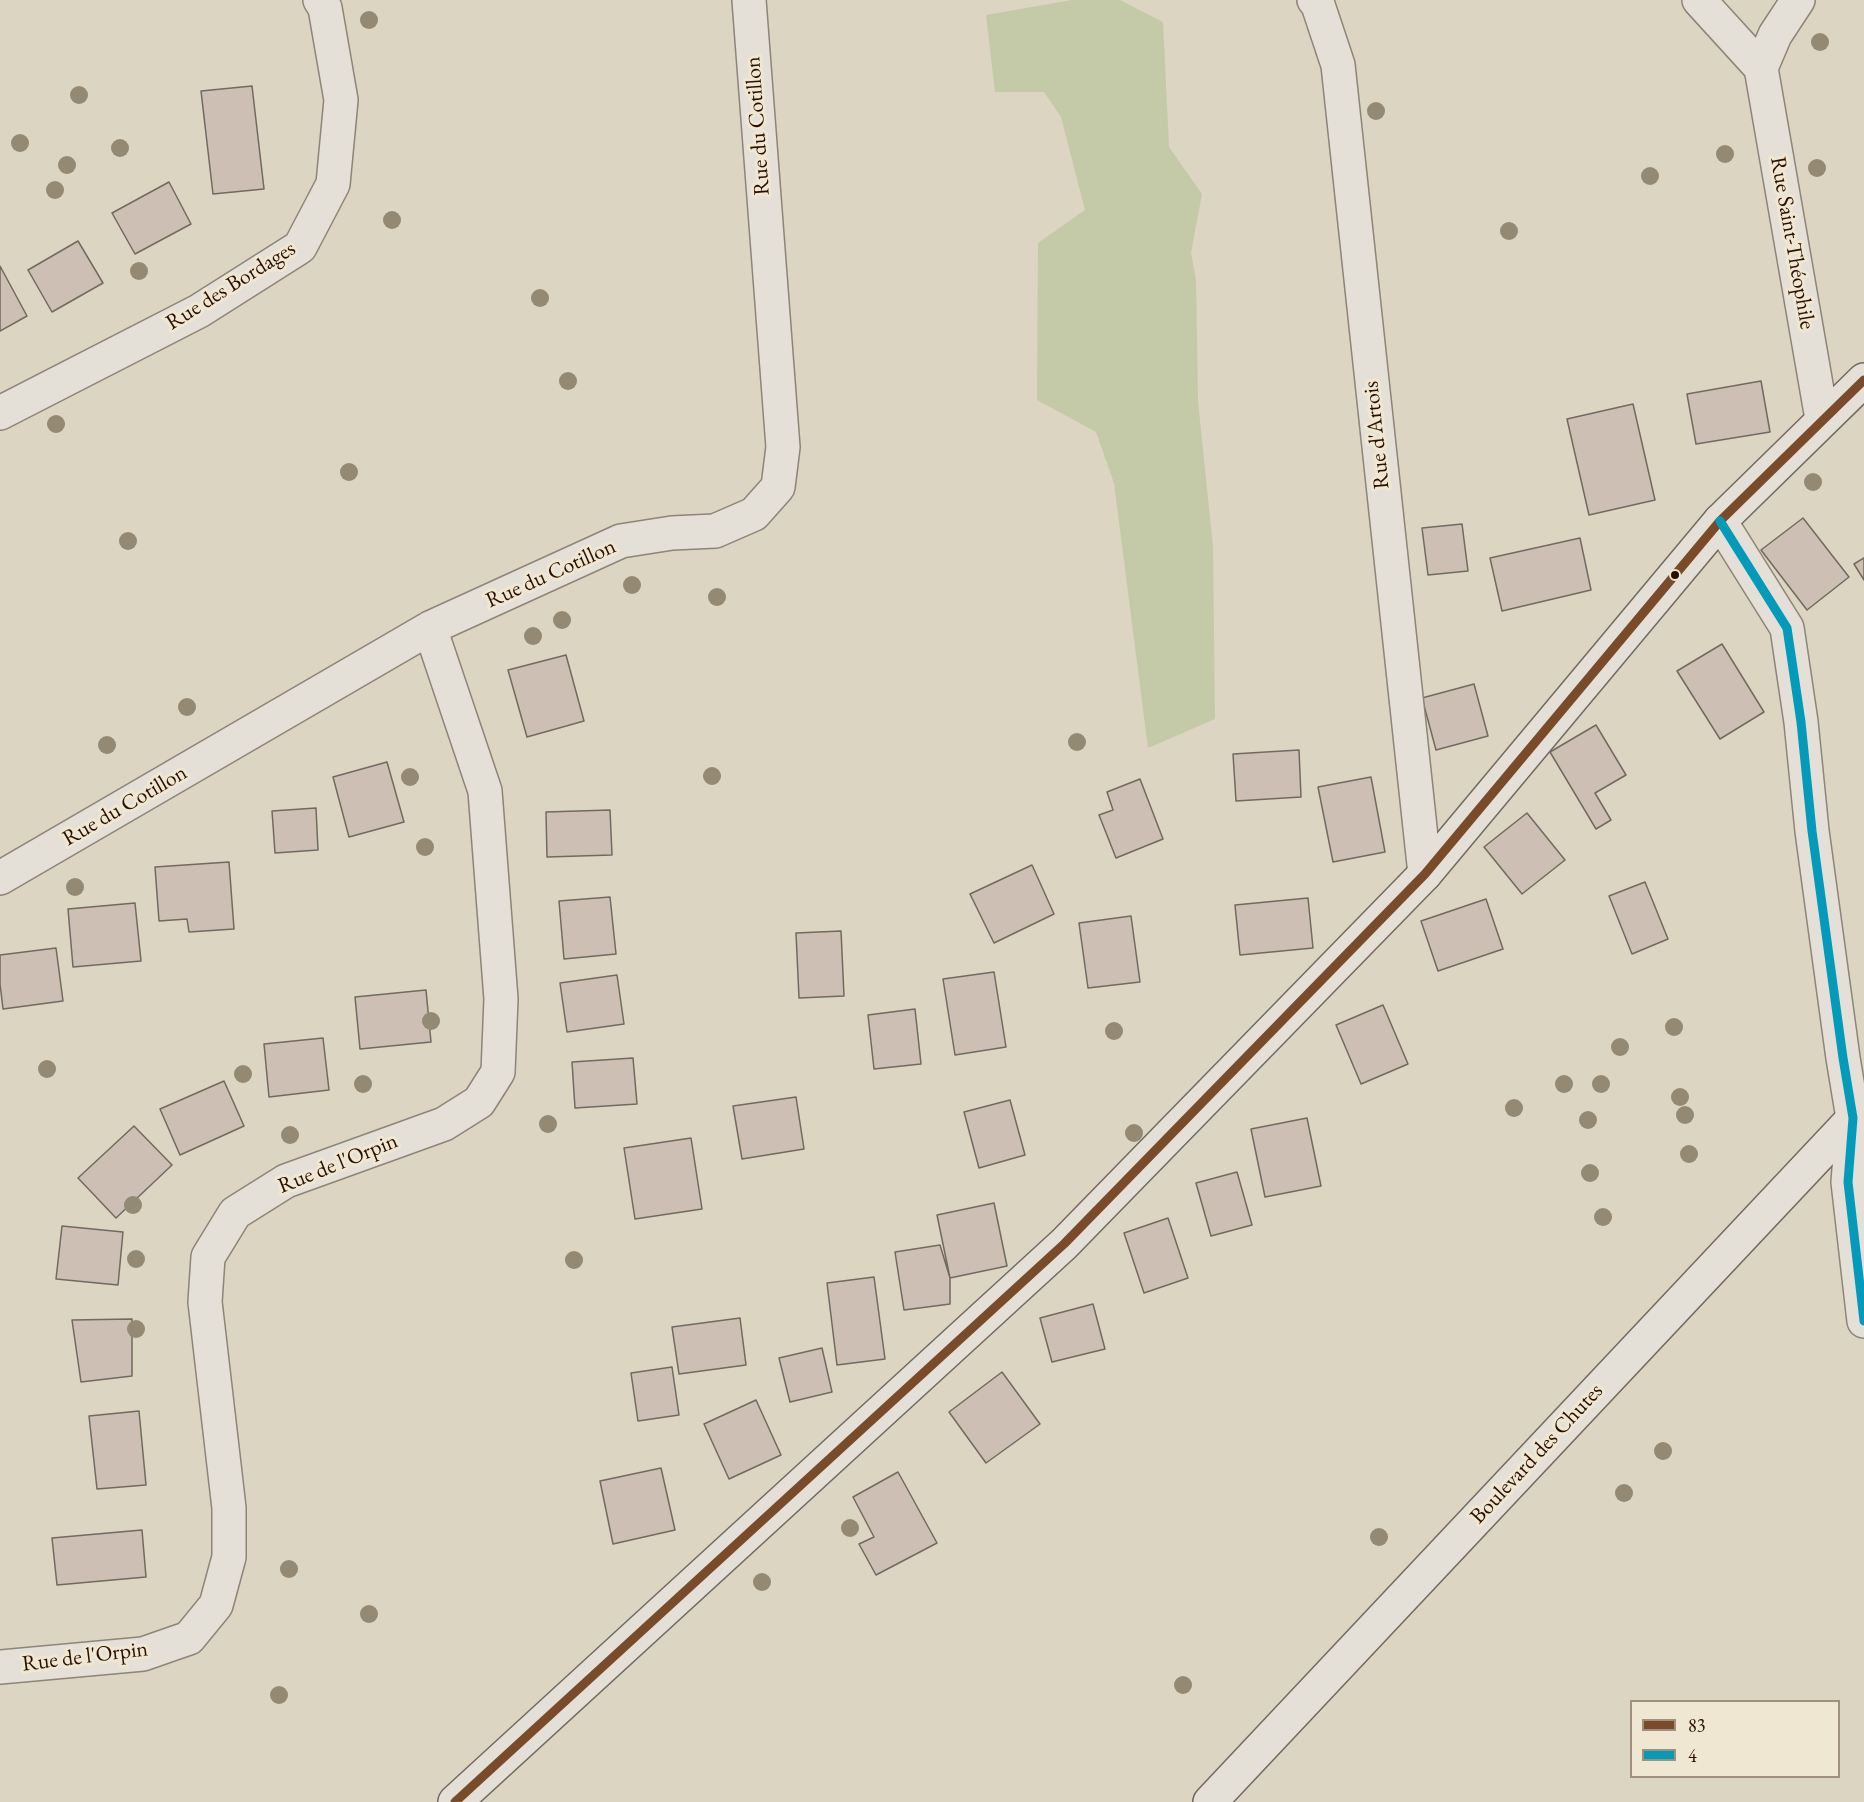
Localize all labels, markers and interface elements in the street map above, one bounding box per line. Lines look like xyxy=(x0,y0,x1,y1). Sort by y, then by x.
street label: Rue du Cotillon xyxy=(740,56,776,196)
street label: Rue Saint-Théophile xyxy=(1764,155,1820,331)
street label: Rue des Bordages xyxy=(161,236,301,336)
street label: Rue d'Artois xyxy=(1358,380,1396,490)
street label: Rue du Cotillon xyxy=(482,534,620,614)
unlabelled marker xyxy=(1669,569,1681,581)
street label: Rue du Cotillon xyxy=(58,760,192,852)
street label: Rue de l'Orpin xyxy=(274,1128,402,1200)
street label: Boulevard des Chutes xyxy=(1465,1378,1609,1530)
street label: Rue de l'Orpin xyxy=(21,1636,149,1678)
legend xyxy=(1630,1700,1840,1778)
text: 83 xyxy=(1688,1714,1705,1737)
text: 4 xyxy=(1688,1744,1697,1767)

